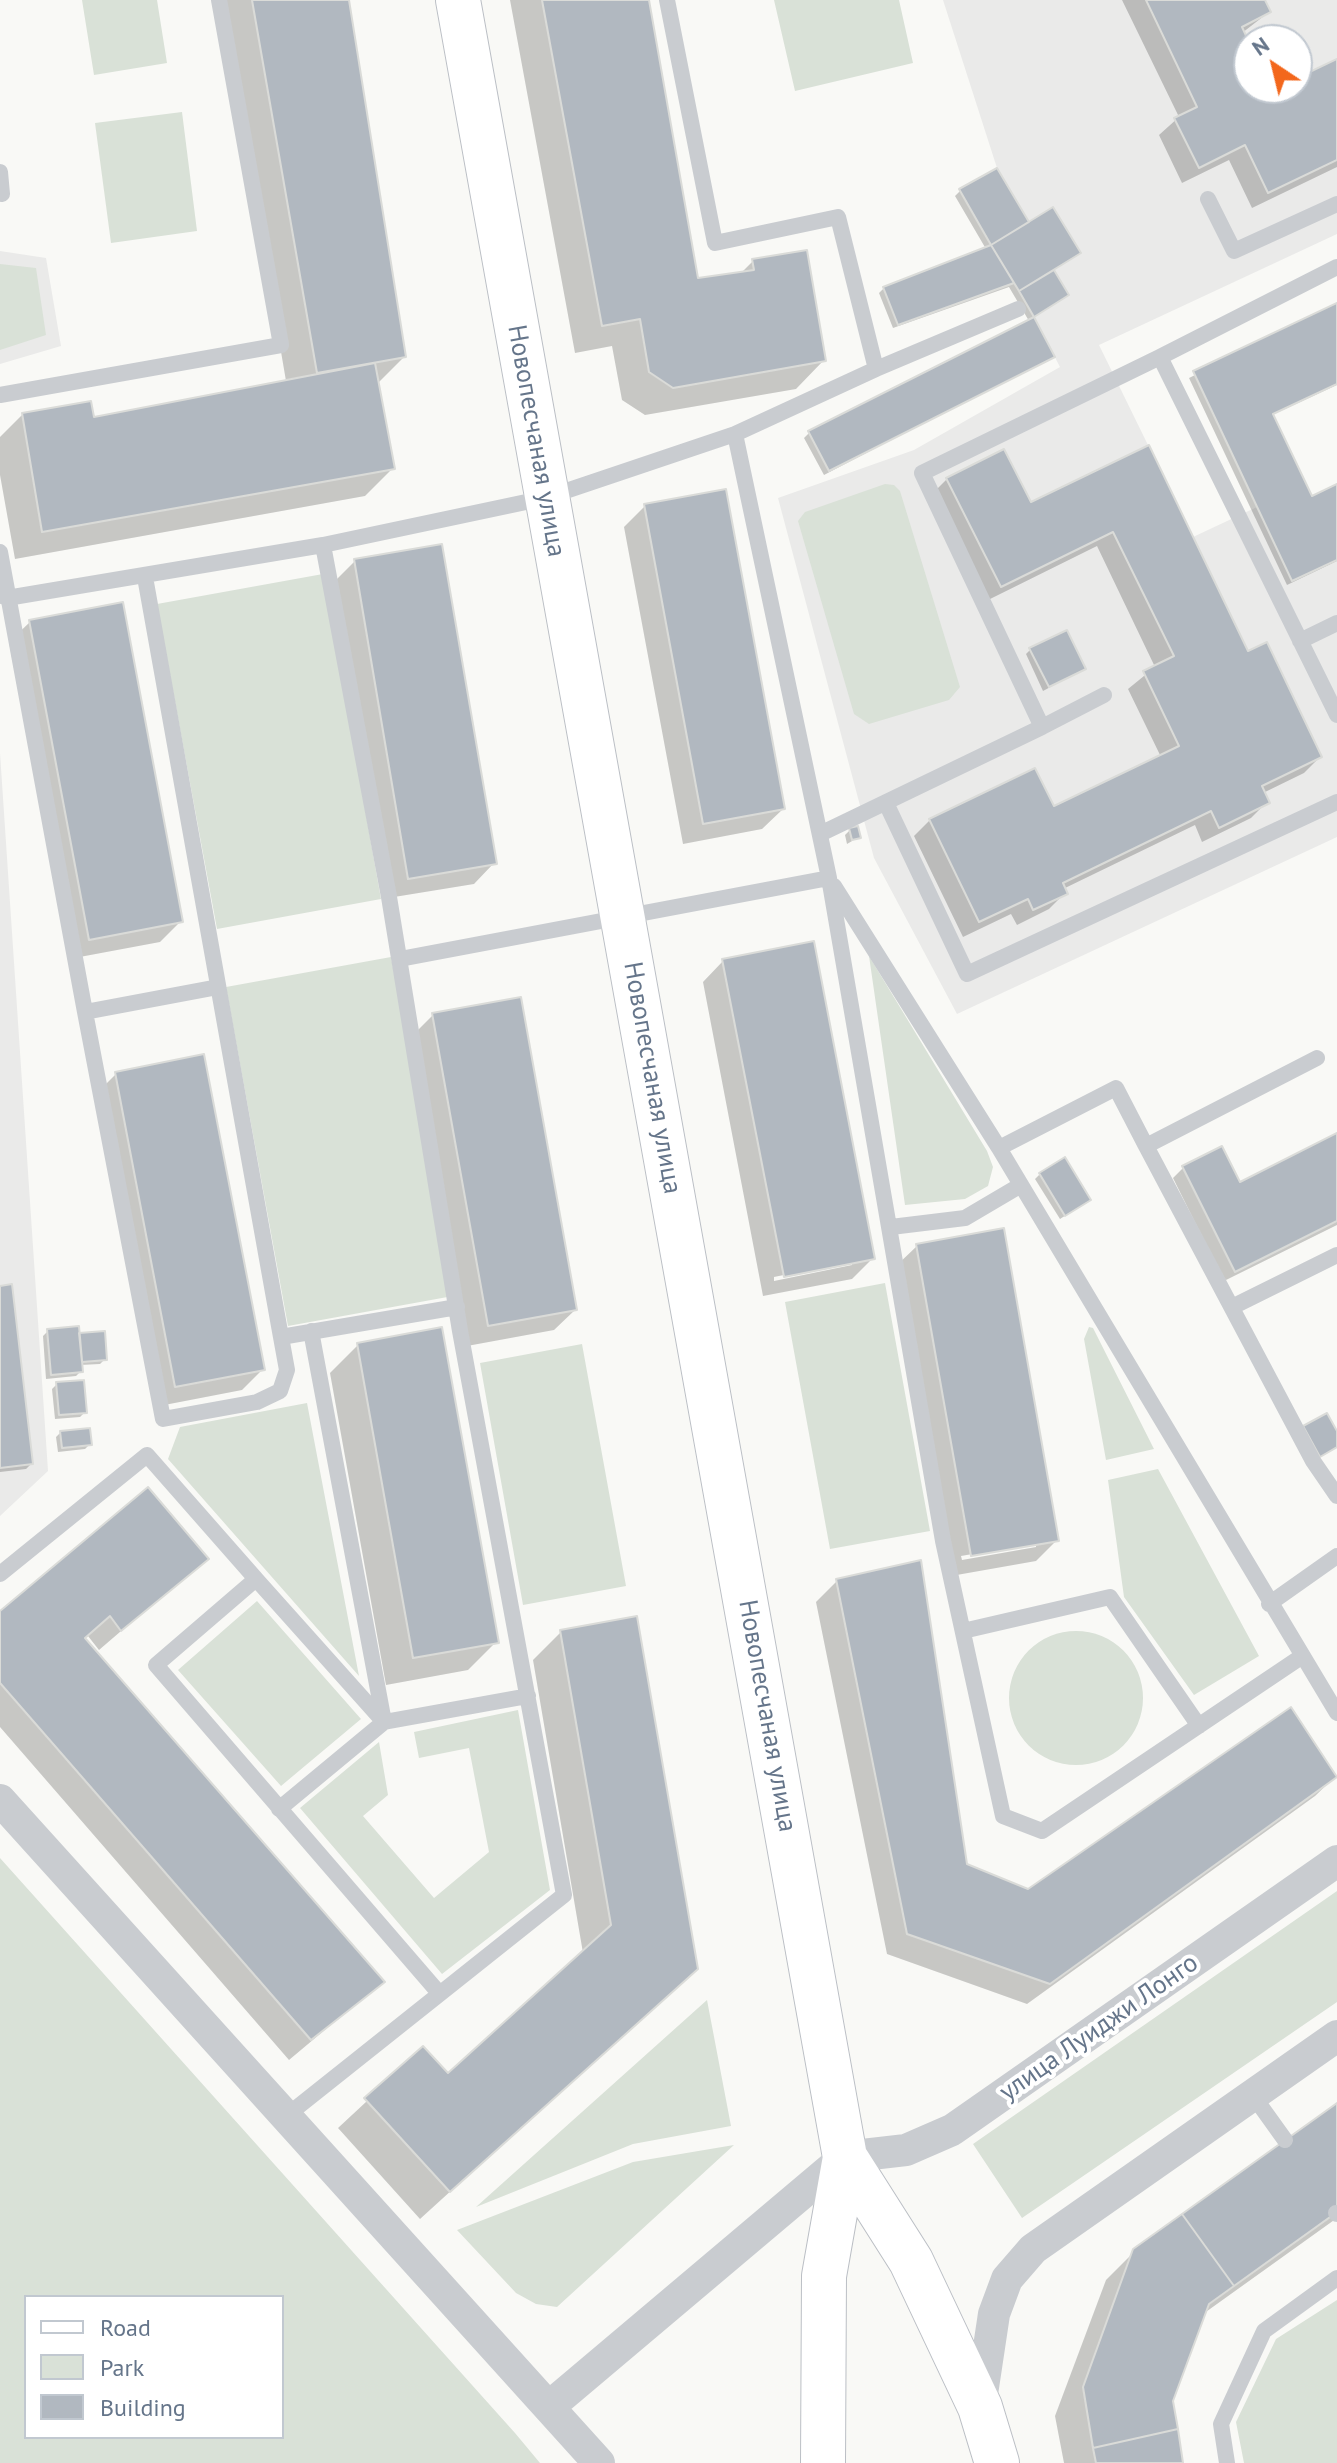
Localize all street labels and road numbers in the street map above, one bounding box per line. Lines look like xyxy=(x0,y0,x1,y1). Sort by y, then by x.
street label: Новопесчаная улица xyxy=(500,323,572,559)
street label: Новопесчаная улица xyxy=(616,960,688,1196)
street label: Новопесчаная улица xyxy=(731,1598,803,1834)
street label: улица Луиджи Лонго xyxy=(994,1948,1204,2108)

